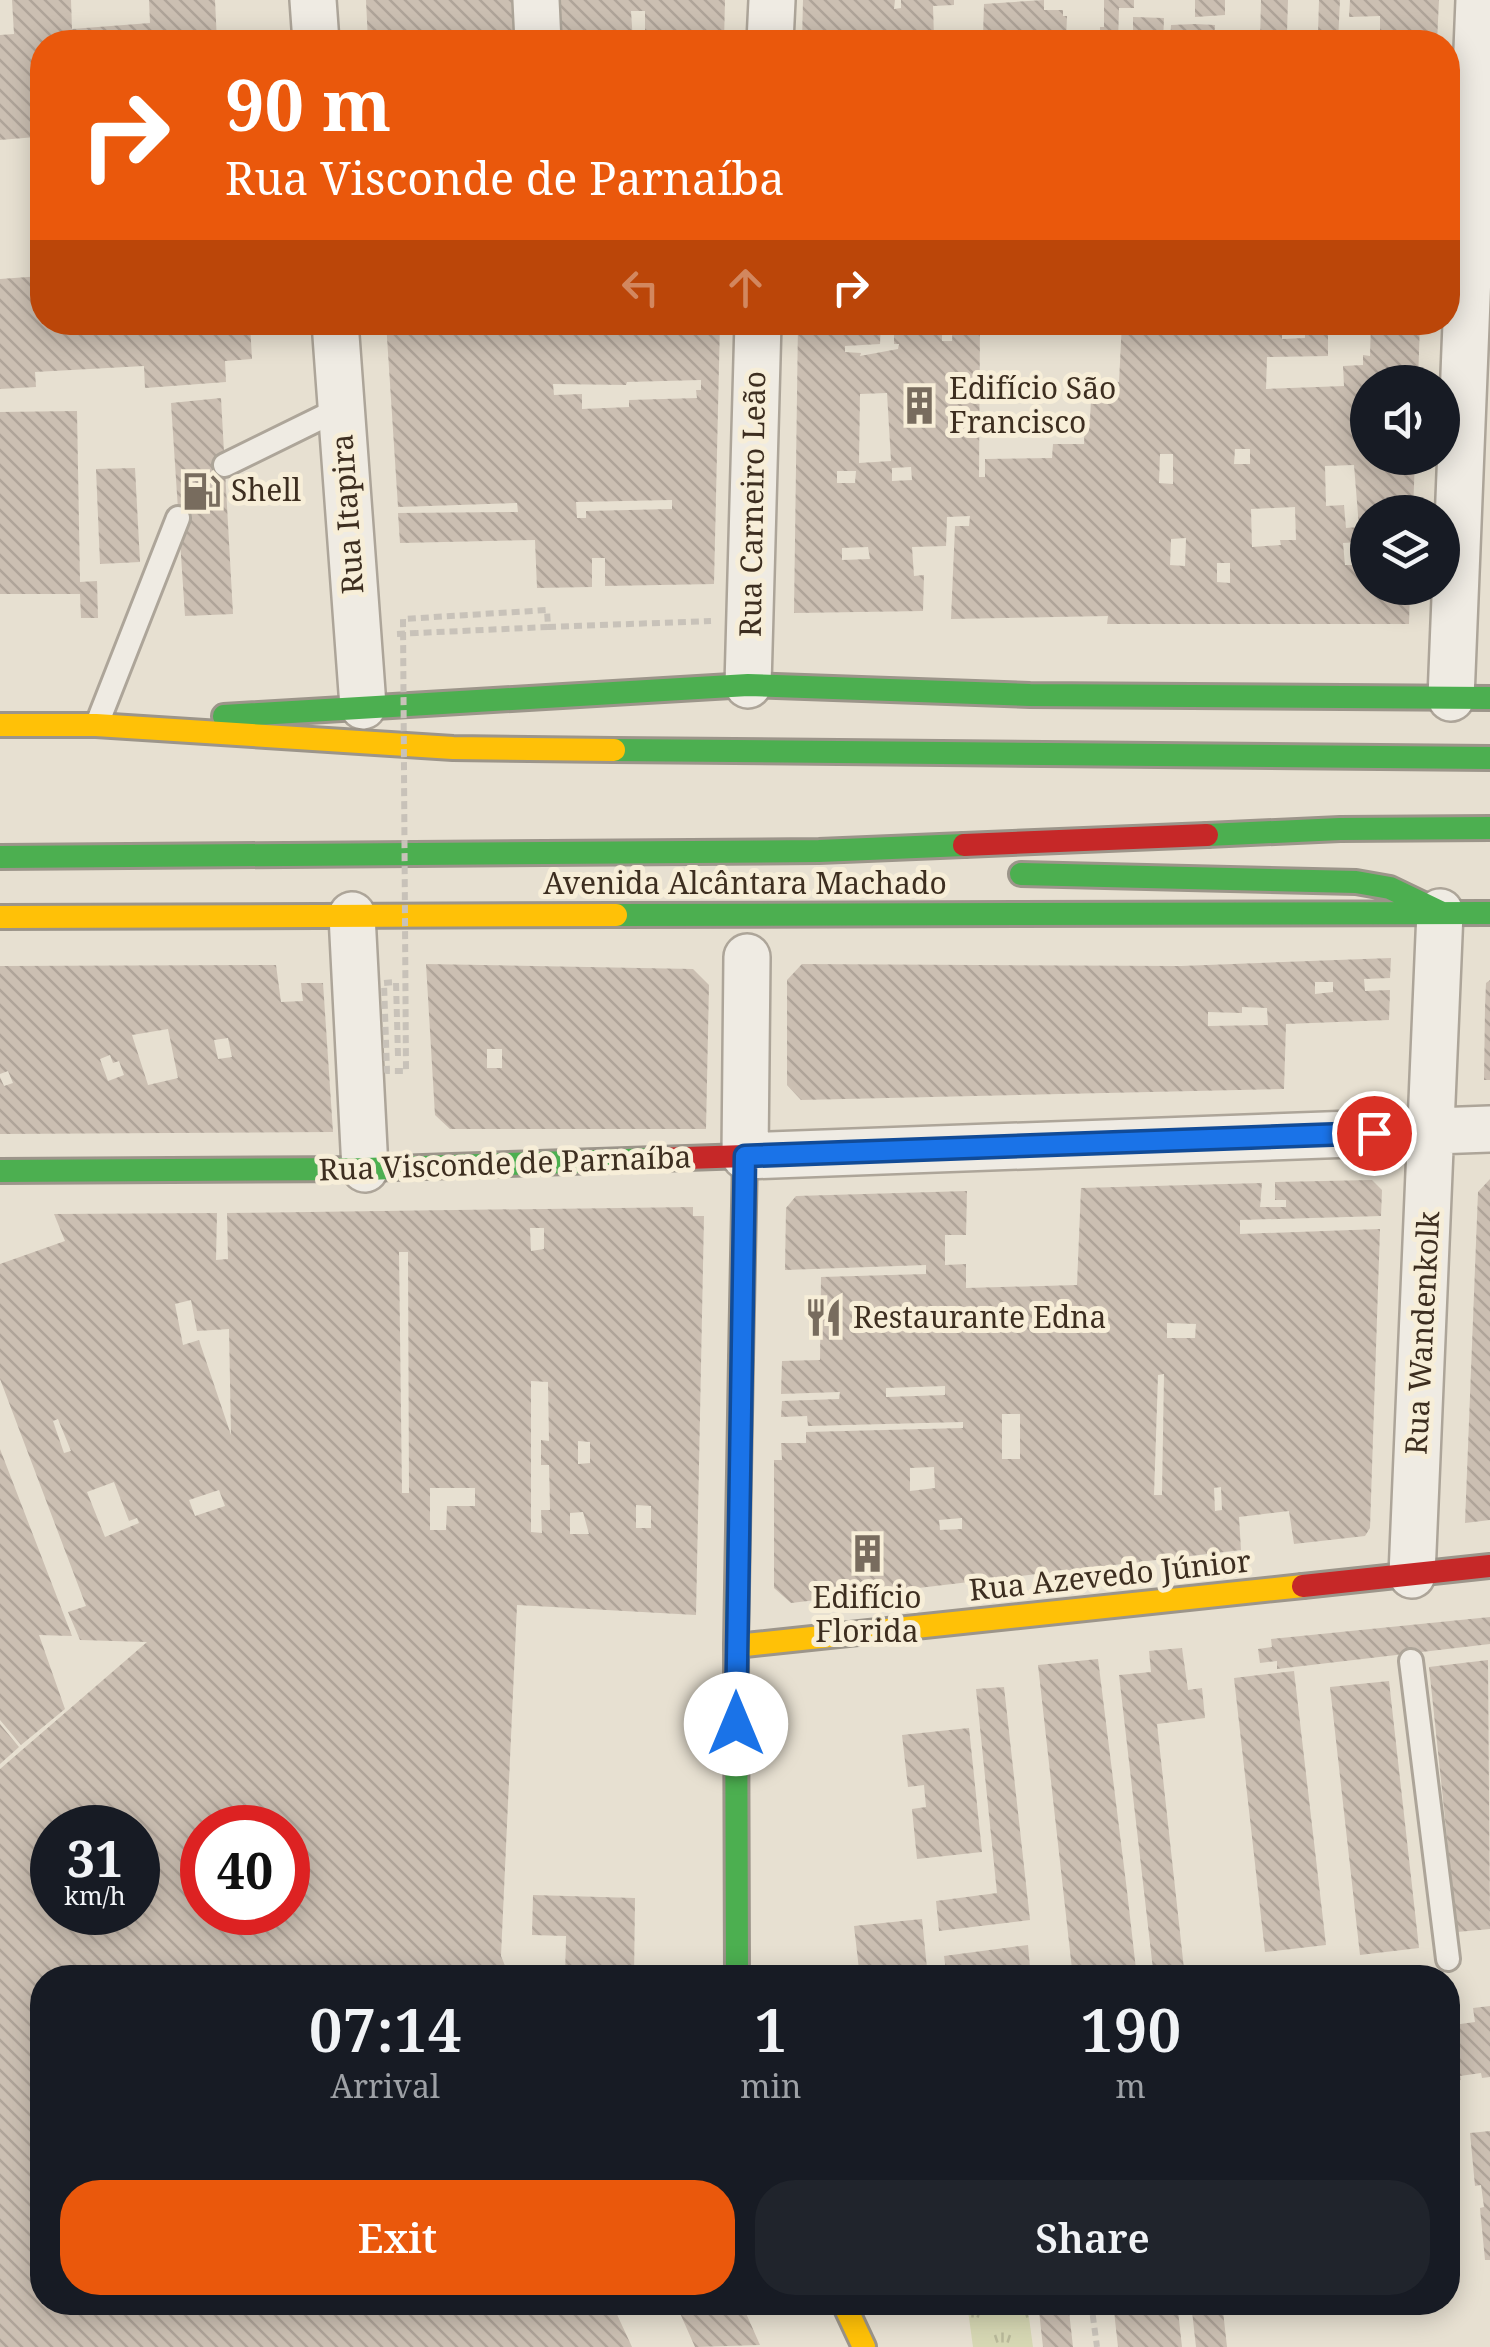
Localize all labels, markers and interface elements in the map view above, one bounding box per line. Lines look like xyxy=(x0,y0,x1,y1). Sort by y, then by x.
text: 90 m xyxy=(225,56,391,152)
icon: right xyxy=(60,70,190,200)
text: Rua Visconde de Parnaíba xyxy=(225,147,785,208)
icon: left xyxy=(613,260,668,315)
icon: ahead xyxy=(718,260,773,315)
icon: right xyxy=(823,260,878,315)
map controls xyxy=(1350,365,1460,605)
button: sound xyxy=(1350,365,1460,475)
place label: Edifício São Francisco xyxy=(949,367,1116,442)
street label: Rua Carneiro Leão xyxy=(729,371,774,637)
building icon: Edifício São Francisco xyxy=(898,385,940,427)
street label: Rua Itapira xyxy=(320,433,373,596)
place label: Shell xyxy=(231,469,301,510)
fuel station icon: Shell xyxy=(180,470,222,512)
button: layers xyxy=(1350,495,1460,605)
street label: Avenida Alcântara Machado xyxy=(543,862,947,903)
pin xyxy=(1332,1091,1417,1176)
icon: arrive xyxy=(1347,1106,1402,1161)
street label: Rua Visconde de Parnaíba xyxy=(318,1136,692,1189)
street label: Rua Wandenkolk xyxy=(1395,1210,1448,1456)
place label: Restaurante Edna xyxy=(853,1296,1106,1337)
restaurant icon: Restaurante Edna xyxy=(802,1297,844,1339)
building icon: Edifício Florida xyxy=(846,1533,888,1575)
street label: Rua Azevedo Júnior xyxy=(967,1539,1253,1610)
place label: Edifício Florida xyxy=(812,1576,922,1651)
position arrow xyxy=(684,1672,788,1776)
speed limit sign: 40 xyxy=(180,1805,310,1935)
text: 31 xyxy=(67,1824,123,1892)
text: km/h xyxy=(64,1878,126,1912)
text: 07:14 xyxy=(309,1988,462,2070)
text: 1 xyxy=(754,1988,788,2070)
text: 190 xyxy=(1080,1988,1181,2070)
text: Arrival xyxy=(330,2064,440,2107)
text: min xyxy=(740,2064,801,2107)
text: m xyxy=(1116,2064,1146,2107)
button: Exit xyxy=(60,2180,735,2295)
button: Share xyxy=(755,2180,1430,2295)

